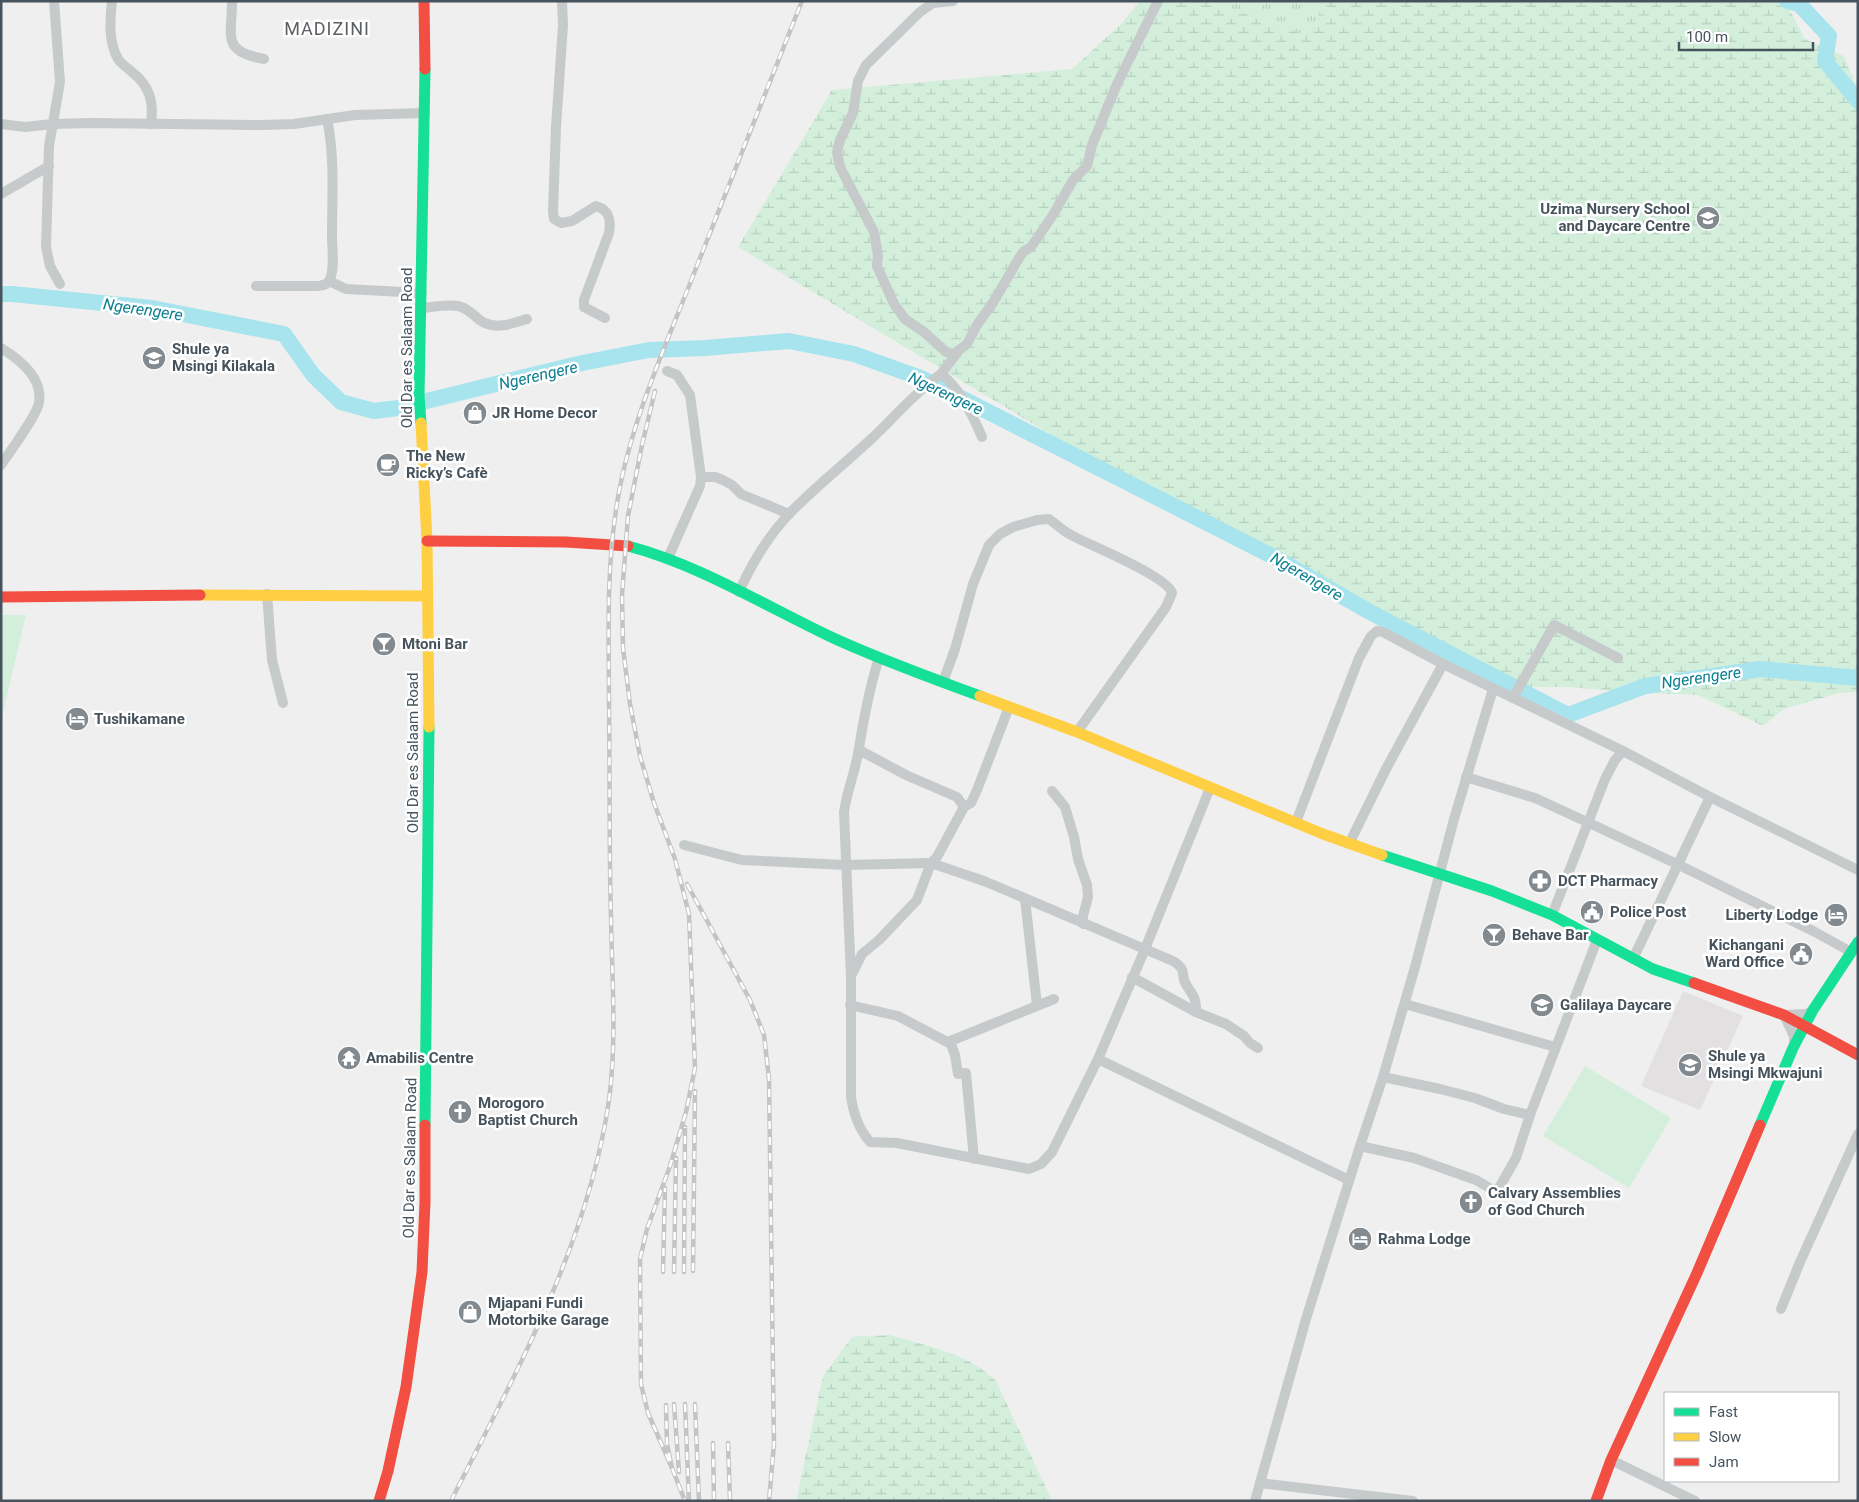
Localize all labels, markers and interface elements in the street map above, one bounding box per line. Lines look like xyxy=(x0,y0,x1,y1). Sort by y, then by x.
district label: MADIZINI xyxy=(284,18,370,39)
scale bar xyxy=(1679,20,1813,52)
text: 100 m xyxy=(1686,28,1728,46)
place label: Uzima Nursery School and Daycare Centre xyxy=(1540,200,1690,235)
school or university icon: Uzima Nursery School and Daycare Centre xyxy=(1695,205,1721,231)
street label: Old Dar es Salaam Road xyxy=(398,268,416,428)
water label: Ngerengere xyxy=(102,295,184,324)
place label: Shule ya Msingi Kilakala xyxy=(172,340,275,375)
school or university icon: Shule ya Msingi Kilakala xyxy=(141,345,167,371)
water label: Ngerengere xyxy=(497,357,579,394)
water label: Ngerengere xyxy=(905,368,986,419)
shop icon: JR Home Decor xyxy=(462,400,488,426)
place label: JR Home Decor xyxy=(492,404,598,422)
place label: The New Ricky’s Cafè xyxy=(406,447,488,482)
cafe icon: The New Ricky’s Cafè xyxy=(375,452,401,478)
water label: Ngerengere xyxy=(1267,548,1346,605)
bar icon: Mtoni Bar xyxy=(371,631,397,657)
place label: Mtoni Bar xyxy=(402,635,468,653)
water label: Ngerengere xyxy=(1660,663,1742,692)
street label: Old Dar es Salaam Road xyxy=(404,673,422,833)
hotel icon: Tushikamane xyxy=(64,706,90,732)
place label: Tushikamane xyxy=(94,710,185,728)
pharmacy icon: DCT Pharmacy xyxy=(1527,868,1553,894)
place label: DCT Pharmacy xyxy=(1558,872,1658,890)
public building icon: Police Post xyxy=(1579,899,1605,925)
hotel icon: Liberty Lodge xyxy=(1823,902,1849,928)
place label: Police Post xyxy=(1610,903,1686,921)
place label: Liberty Lodge xyxy=(1725,906,1818,924)
bar icon: Behave Bar xyxy=(1481,922,1507,948)
place label: Behave Bar xyxy=(1512,926,1589,944)
place label: Kichangani Ward Office xyxy=(1705,936,1784,971)
public building icon: Kichangani Ward Office xyxy=(1788,941,1814,967)
school or university icon: Galilaya Daycare xyxy=(1529,992,1555,1018)
place label: Galilaya Daycare xyxy=(1560,996,1672,1014)
temple icon: Amabilis Centre xyxy=(336,1045,362,1071)
place label: Shule ya Msingi Mkwajuni xyxy=(1708,1047,1822,1082)
place label: Amabilis Centre xyxy=(366,1049,474,1067)
school or university icon: Shule ya Msingi Mkwajuni xyxy=(1677,1052,1703,1078)
street label: Old Dar es Salaam Road xyxy=(400,1078,420,1238)
place label: Morogoro Baptist Church xyxy=(478,1094,578,1129)
church icon: Morogoro Baptist Church xyxy=(447,1099,473,1125)
place label: Calvary Assemblies of God Church xyxy=(1488,1184,1621,1219)
church icon: Calvary Assemblies of God Church xyxy=(1458,1189,1484,1215)
hotel icon: Rahma Lodge xyxy=(1347,1226,1373,1252)
place label: Rahma Lodge xyxy=(1378,1230,1470,1248)
place label: Mjapani Fundi Motorbike Garage xyxy=(488,1294,609,1329)
shop icon: Mjapani Fundi Motorbike Garage xyxy=(457,1299,483,1325)
legend xyxy=(1664,1392,1839,1482)
text: Fast xyxy=(1709,1403,1738,1421)
text: Slow xyxy=(1709,1428,1741,1446)
text: Jam xyxy=(1709,1453,1739,1471)

